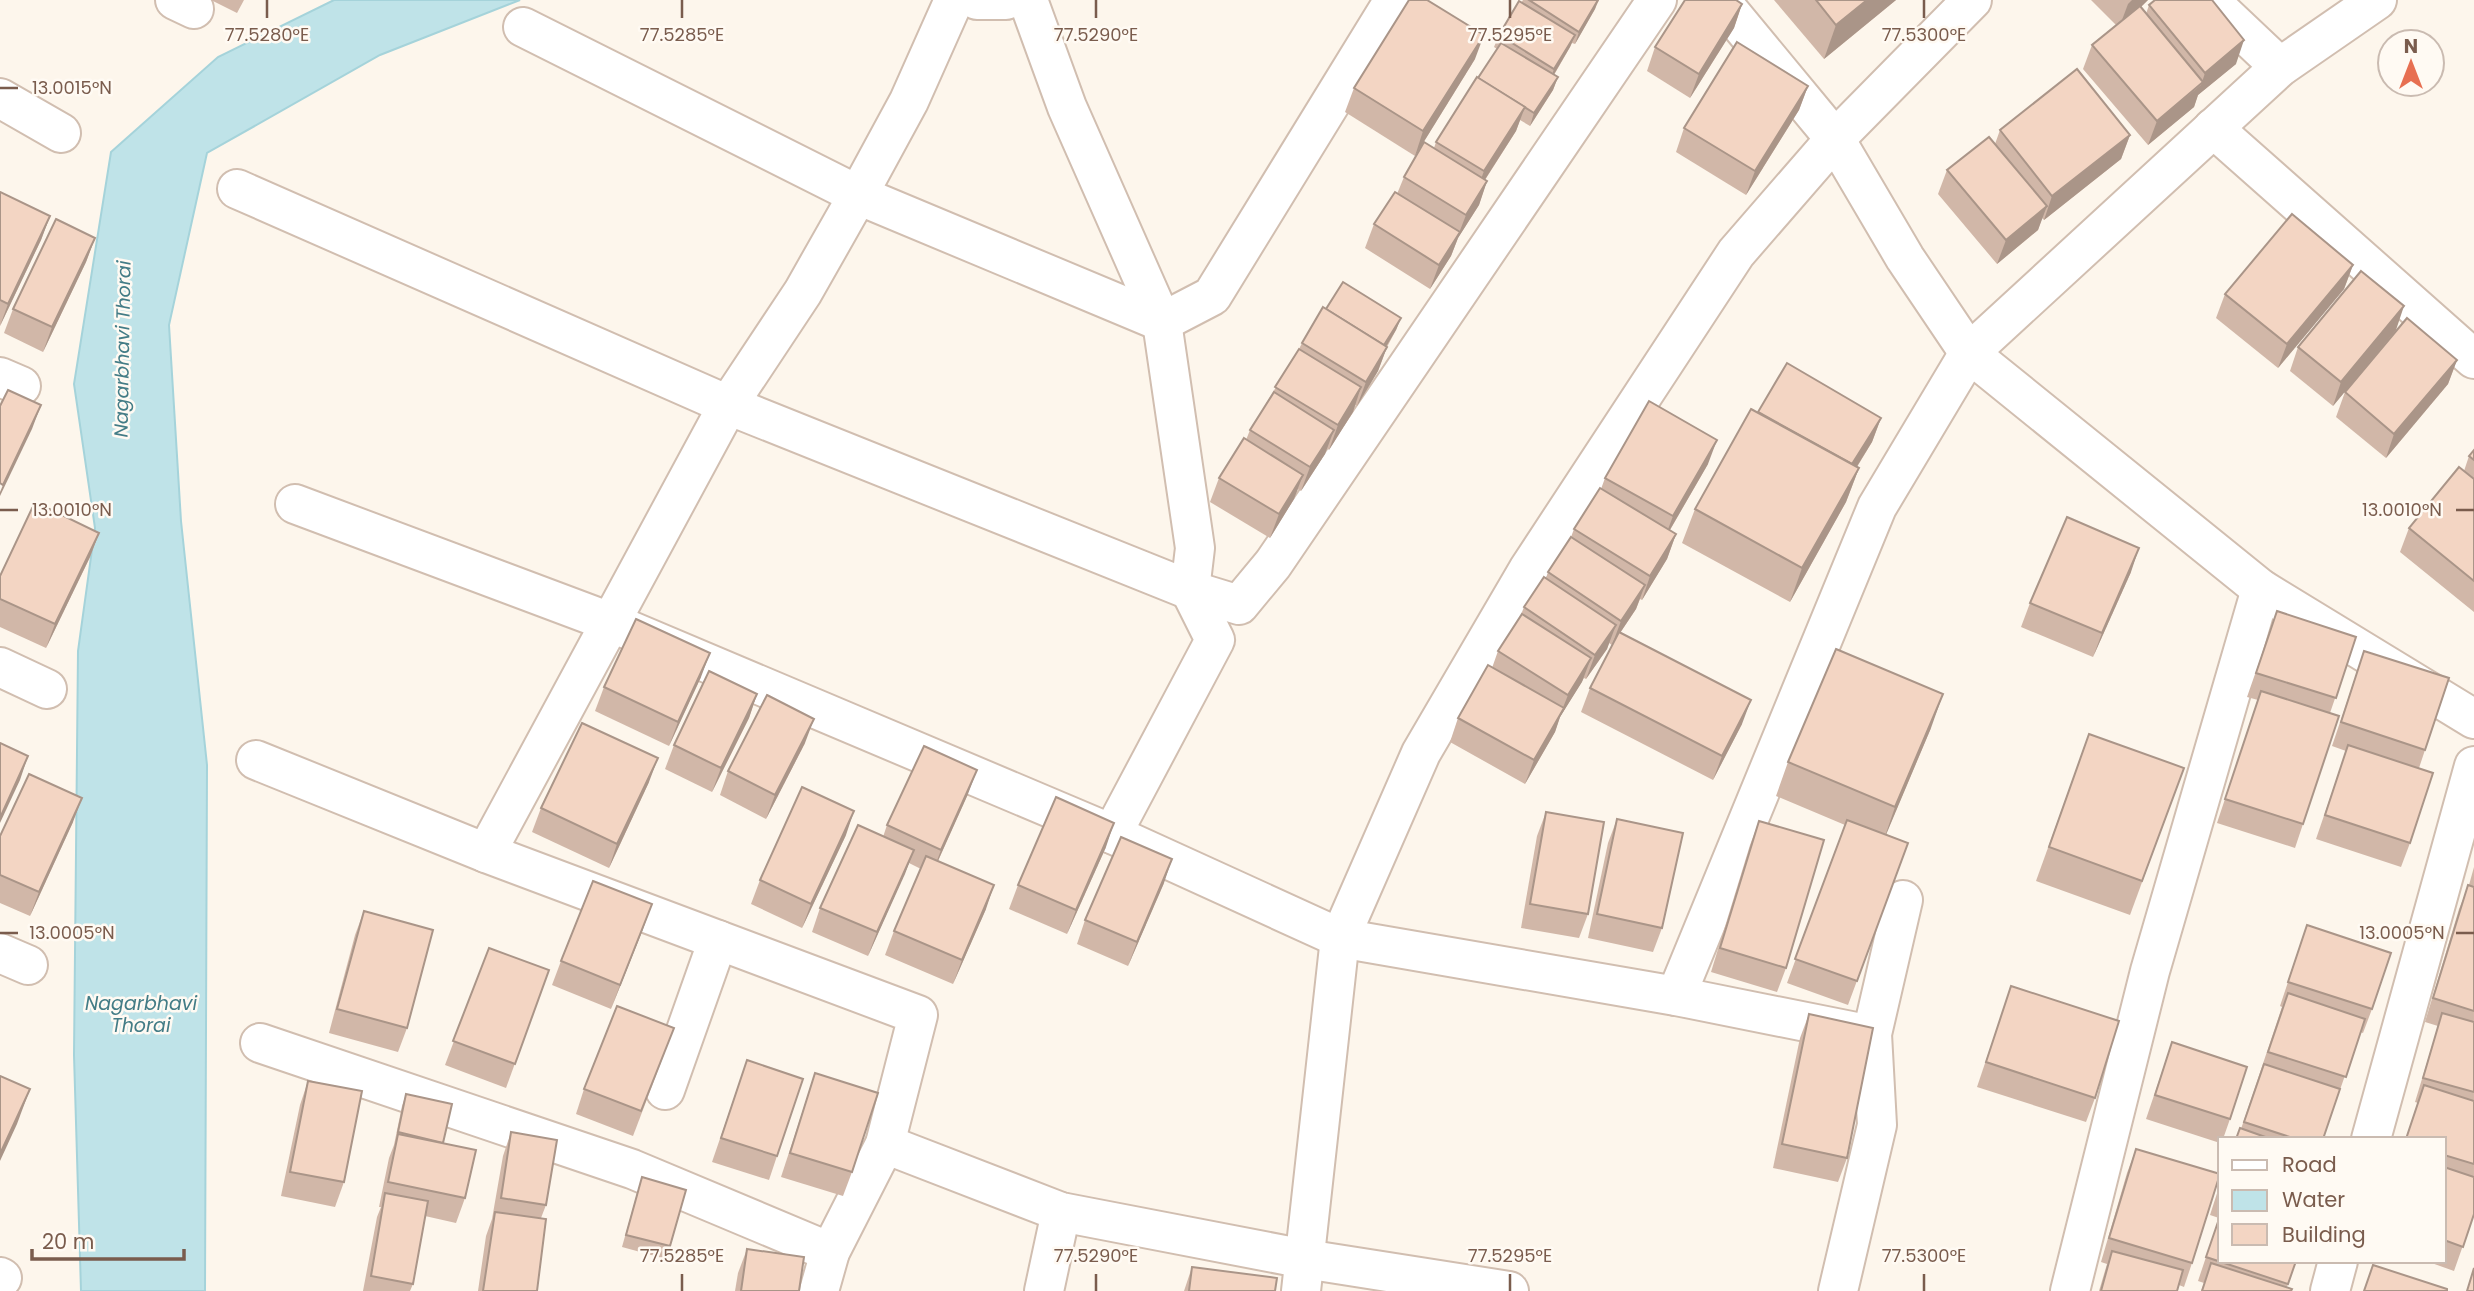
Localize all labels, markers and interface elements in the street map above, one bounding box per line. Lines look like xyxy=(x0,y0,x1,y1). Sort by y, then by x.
text: 77.5280°E xyxy=(225,22,309,47)
text: 77.5285°E xyxy=(640,22,724,47)
text: 77.5290°E xyxy=(1054,22,1138,47)
text: 77.5295°E xyxy=(1468,22,1552,47)
text: 77.5300°E xyxy=(1882,22,1966,47)
north arrow xyxy=(2376,28,2446,98)
text: N xyxy=(2404,33,2418,60)
text: 13.0015°N xyxy=(32,75,112,100)
water label: Nagarbhavi Thorai xyxy=(107,260,138,438)
text: 13.0010°N xyxy=(32,497,112,522)
text: 13.0010°N xyxy=(2362,497,2442,522)
text: 13.0005°N xyxy=(29,920,115,945)
text: 13.0005°N xyxy=(2359,920,2445,945)
water label: Nagarbhavi Thorai xyxy=(85,990,197,1039)
legend xyxy=(2218,1137,2446,1263)
text: Road xyxy=(2282,1150,2337,1179)
text: Water xyxy=(2282,1185,2345,1214)
scale bar xyxy=(32,1218,184,1262)
text: Building xyxy=(2282,1220,2366,1249)
text: 20 m xyxy=(42,1227,95,1256)
text: 77.5285°E xyxy=(640,1243,724,1268)
text: 77.5290°E xyxy=(1054,1243,1138,1268)
text: 77.5295°E xyxy=(1468,1243,1552,1268)
text: 77.5300°E xyxy=(1882,1243,1966,1268)

